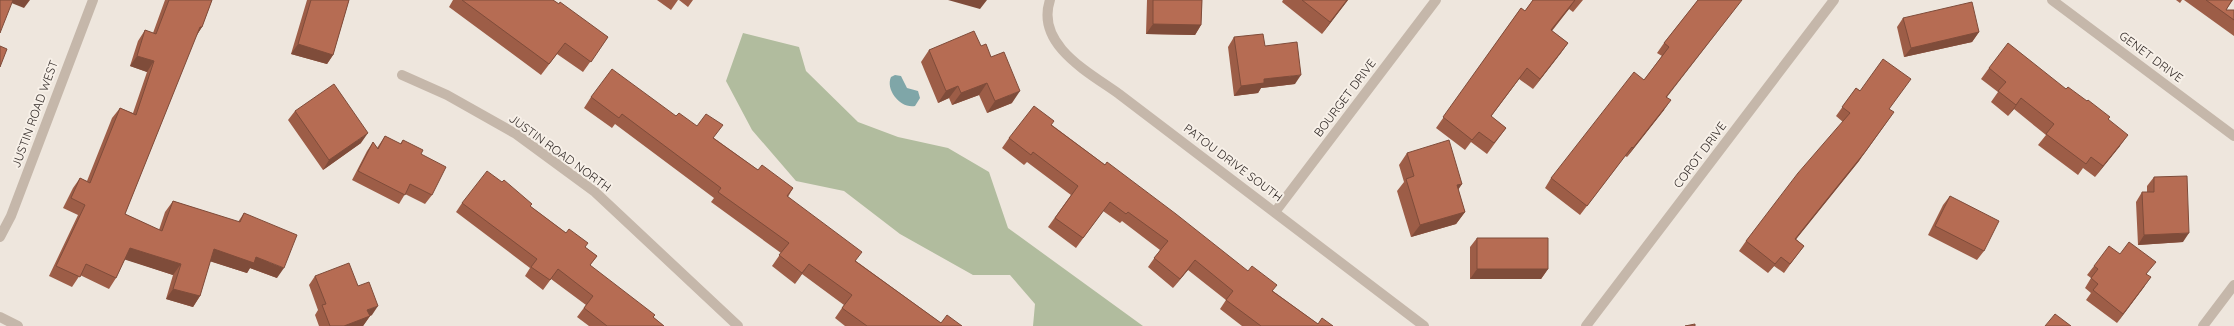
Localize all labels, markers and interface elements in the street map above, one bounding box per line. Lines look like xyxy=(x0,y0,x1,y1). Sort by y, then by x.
street label: GENET DRIVE xyxy=(2117,28,2186,85)
street label: BOURGET DRIVE xyxy=(1310,56,1379,140)
street label: JUSTIN ROAD WEST xyxy=(8,58,61,170)
street label: JUSTIN ROAD NORTH xyxy=(506,110,614,195)
street label: COROT DRIVE xyxy=(1670,119,1729,191)
street label: PATOU DRIVE SOUTH xyxy=(1181,121,1286,205)

